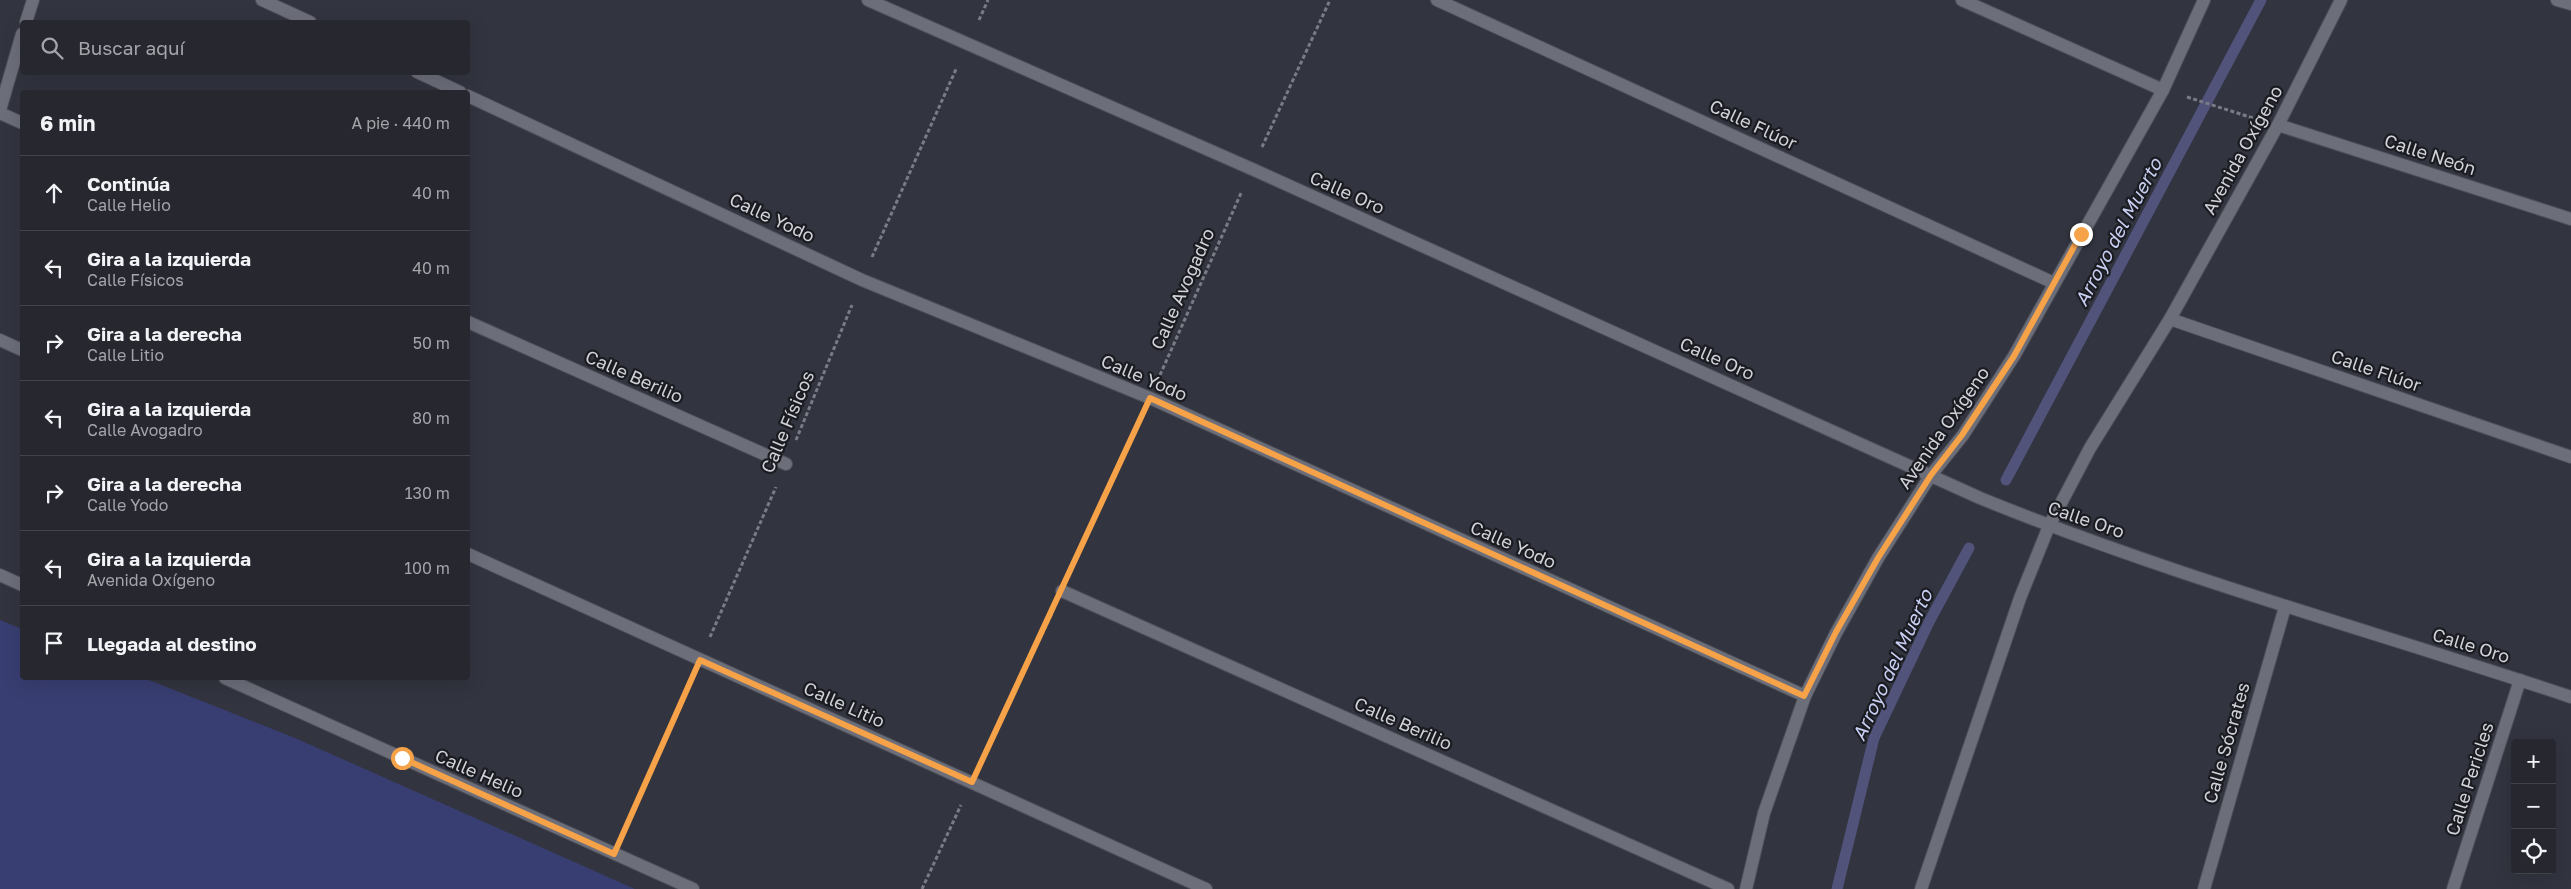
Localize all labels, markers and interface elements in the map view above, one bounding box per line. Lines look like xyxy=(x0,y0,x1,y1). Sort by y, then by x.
search box xyxy=(20,20,470,75)
icon: search xyxy=(38,34,66,62)
text: Buscar aquí xyxy=(78,36,185,59)
street label: Avenida Oxígeno xyxy=(2198,81,2287,218)
street label: Calle Flúor xyxy=(1706,94,1801,154)
text: 6 min xyxy=(40,110,95,136)
text: A pie · 440 m xyxy=(351,113,450,133)
street label: Calle Neón xyxy=(2382,129,2479,179)
water label: Arroyo del Muerto xyxy=(2069,153,2167,310)
street label: Calle Oro xyxy=(1307,166,1388,218)
text: Continúa xyxy=(87,172,170,195)
icon: ahead xyxy=(40,179,68,207)
text: 40 m xyxy=(412,183,450,203)
street label: Calle Yodo xyxy=(726,188,819,246)
text: Calle Helio xyxy=(87,195,171,215)
route end xyxy=(2070,223,2093,246)
street label: Calle Avogadro xyxy=(1146,225,1219,353)
text: Gira a la izquierda xyxy=(87,247,251,270)
icon: left xyxy=(40,254,68,282)
text: 40 m xyxy=(412,258,450,278)
text: Calle Físicos xyxy=(87,270,184,290)
text: Gira a la derecha xyxy=(87,322,242,345)
icon: right xyxy=(40,329,68,357)
street label: Calle Oro xyxy=(1677,332,1758,384)
text: 50 m xyxy=(413,333,450,353)
street label: Calle Flúor xyxy=(2328,344,2424,396)
text: Calle Litio xyxy=(87,345,164,365)
street label: Calle Berilio xyxy=(582,345,687,407)
street label: Calle Yodo xyxy=(1098,349,1191,405)
street label: Avenida Oxígeno xyxy=(1893,362,1993,493)
street label: Calle Físicos xyxy=(756,367,818,476)
text: Gira a la izquierda xyxy=(87,397,251,420)
icon: left xyxy=(40,404,68,432)
text: 80 m xyxy=(412,408,450,428)
text: Calle Avogadro xyxy=(87,420,203,440)
text: Gira a la derecha xyxy=(87,472,242,495)
icon: right xyxy=(40,479,68,507)
text: 130 m xyxy=(405,483,450,503)
text: Calle Yodo xyxy=(87,495,168,515)
street label: Calle Oro xyxy=(2045,496,2128,542)
street label: Calle Yodo xyxy=(1467,515,1560,573)
text: Gira a la izquierda xyxy=(87,547,251,570)
icon: left xyxy=(40,554,68,582)
text: 100 m xyxy=(404,558,450,578)
text: Avenida Oxígeno xyxy=(87,570,215,590)
water label: Arroyo del Muerto xyxy=(1846,584,1937,744)
street label: Calle Oro xyxy=(2430,623,2513,667)
icon: arrive xyxy=(40,629,68,657)
text: Llegada al destino xyxy=(87,632,257,655)
street label: Calle Litio xyxy=(800,676,888,732)
street label: Calle Sócrates xyxy=(2198,680,2254,806)
street label: Calle Berilio xyxy=(1351,692,1456,754)
street label: Calle Pericles xyxy=(2440,719,2498,838)
map controls xyxy=(2511,739,2556,874)
button: + xyxy=(2511,739,2556,784)
street label: Calle Helio xyxy=(432,744,527,802)
route start xyxy=(391,747,414,770)
button: − xyxy=(2511,784,2556,829)
button: locate xyxy=(2511,829,2556,874)

